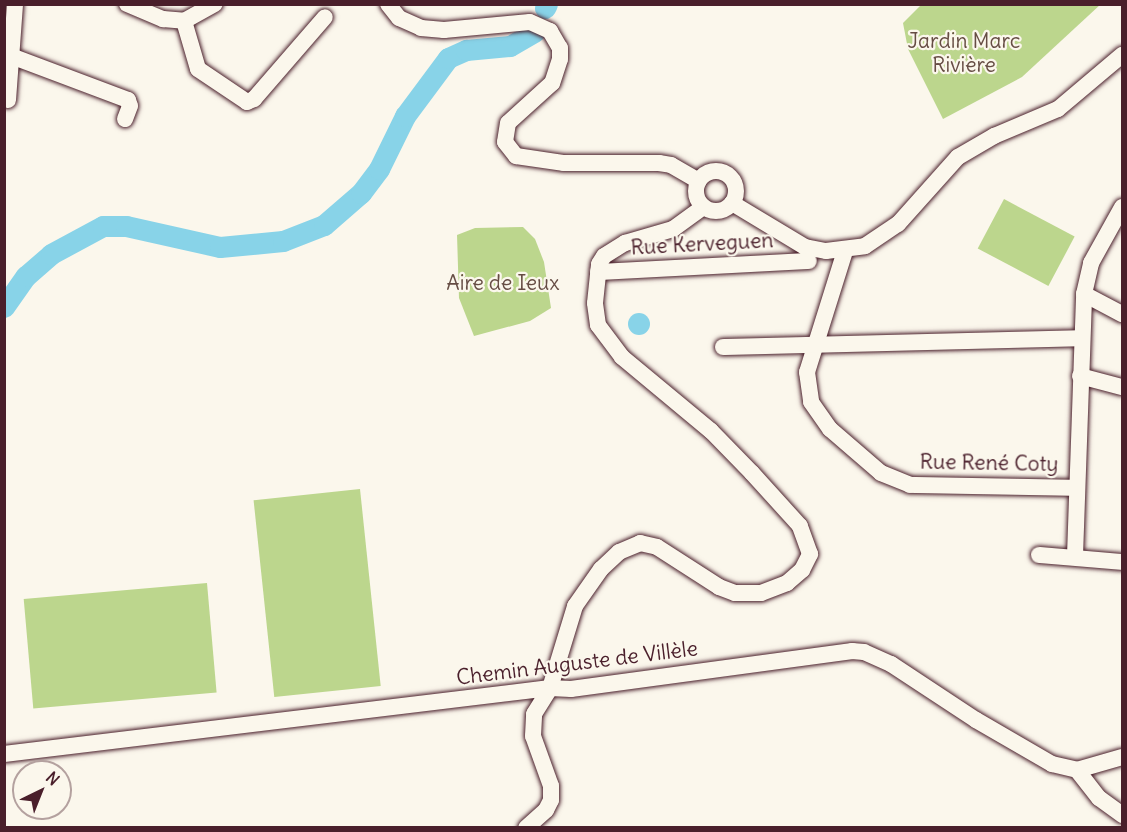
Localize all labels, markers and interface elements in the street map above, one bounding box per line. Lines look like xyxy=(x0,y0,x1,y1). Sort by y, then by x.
park label: Jardin Marc Rivière xyxy=(907,28,1021,78)
street label: Rue Kerveguen xyxy=(630,228,774,260)
park label: Aire de Ieux xyxy=(446,270,560,296)
street label: Rue René Coty xyxy=(919,449,1059,477)
street label: Chemin Auguste de Villèle xyxy=(455,636,699,690)
north arrow xyxy=(12,760,72,820)
text: N xyxy=(42,767,64,789)

